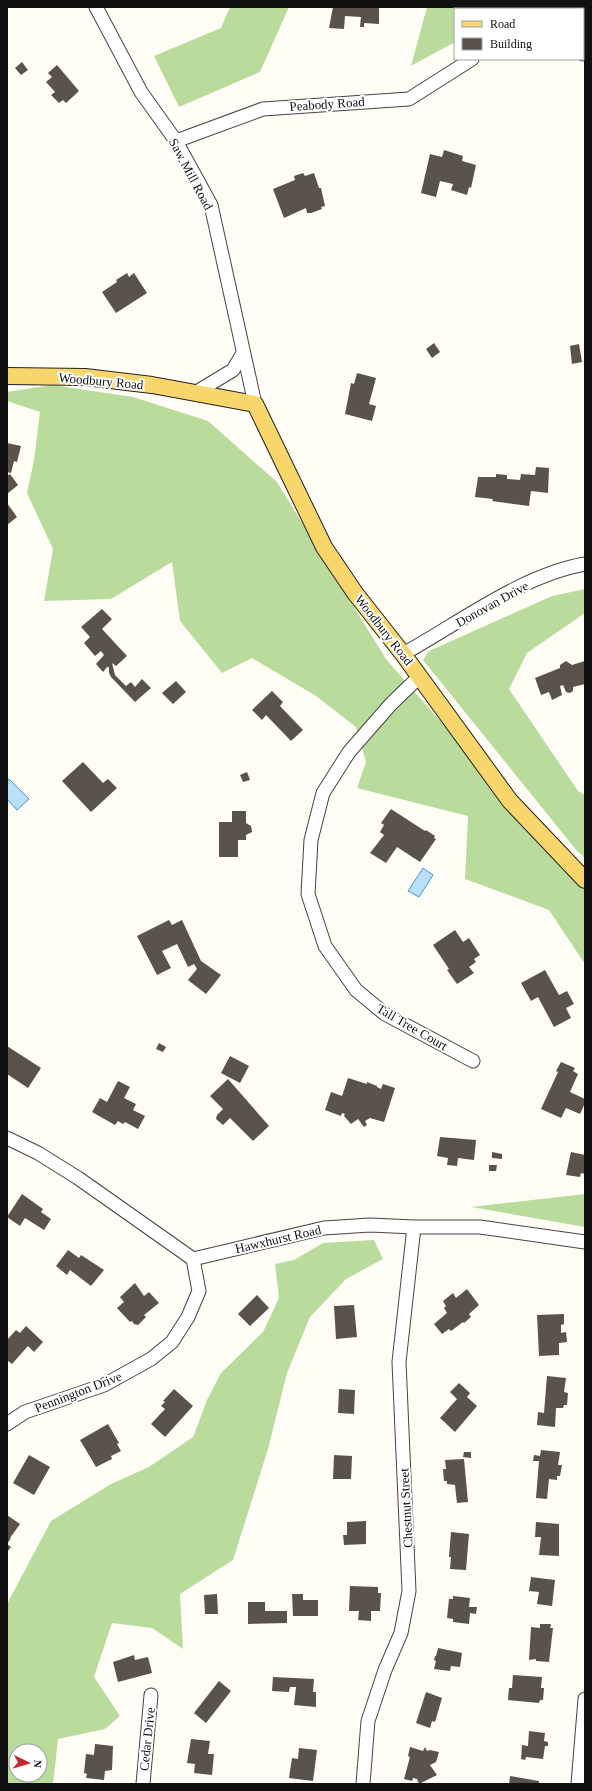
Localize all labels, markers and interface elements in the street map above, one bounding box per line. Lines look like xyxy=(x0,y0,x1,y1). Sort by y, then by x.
legend xyxy=(454,8,584,60)
text: Road xyxy=(490,17,515,31)
text: Building xyxy=(490,37,532,51)
street label: Peabody Road xyxy=(289,94,366,114)
street label: Saw Mill Road xyxy=(166,136,216,213)
street label: Woodbury Road xyxy=(58,370,145,392)
street label: Donovan Drive xyxy=(453,578,531,630)
street label: Woodbury Road xyxy=(352,592,416,669)
street label: Tall Tree Court xyxy=(374,1001,450,1054)
street label: Hawxhurst Road xyxy=(234,1222,323,1256)
street label: Pennington Drive xyxy=(32,1368,124,1416)
street label: Chestnut Street xyxy=(396,1467,416,1548)
street label: Cedar Drive xyxy=(136,1706,158,1772)
north arrow xyxy=(8,1743,48,1783)
text: N xyxy=(32,1759,44,1768)

